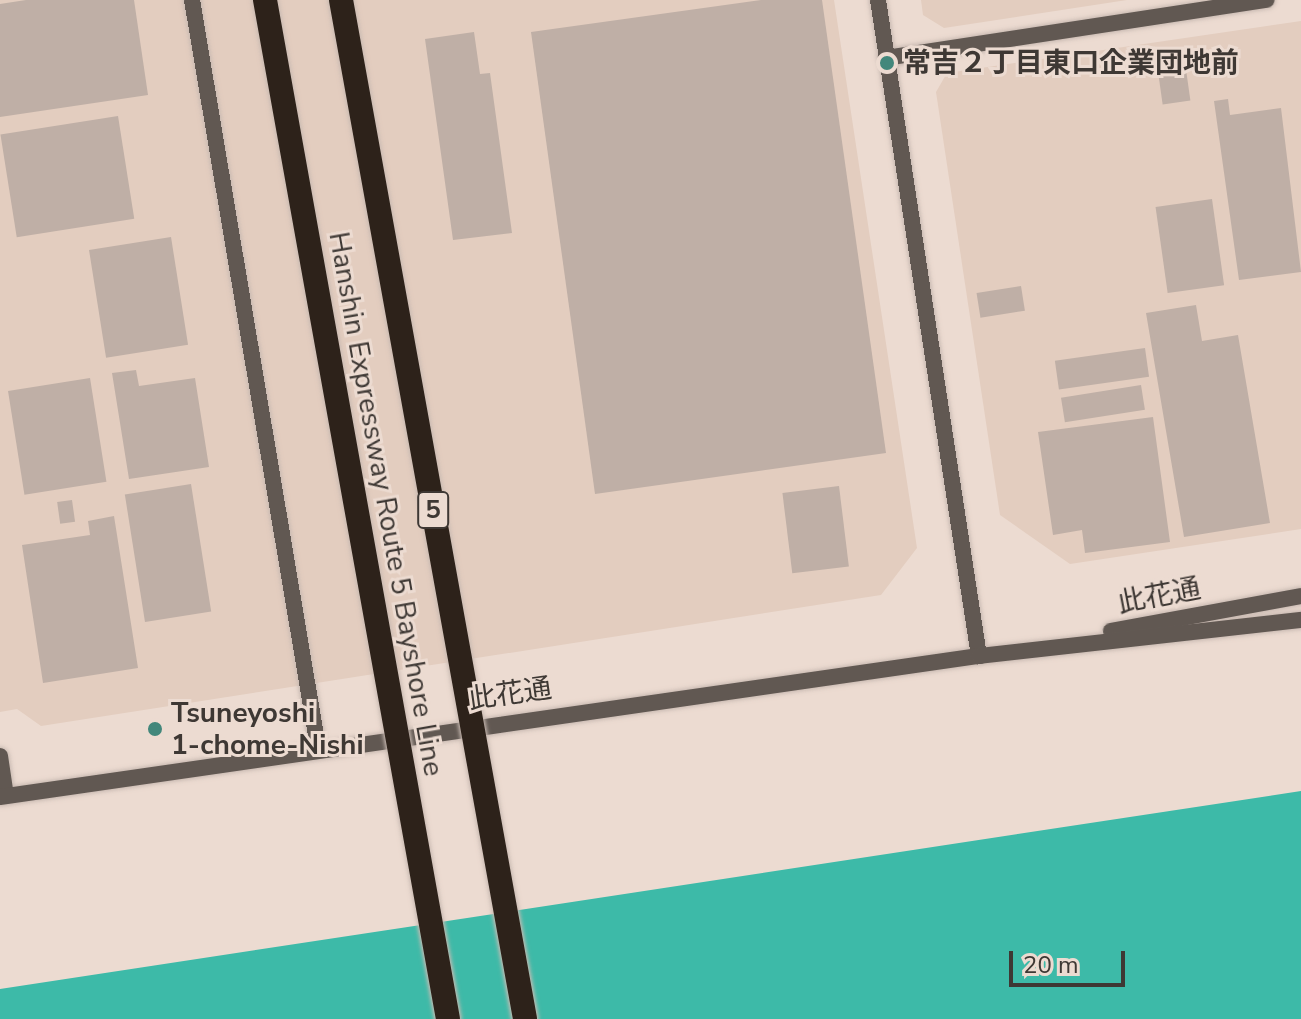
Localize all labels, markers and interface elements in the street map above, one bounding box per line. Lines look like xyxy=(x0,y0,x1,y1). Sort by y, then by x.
place label: 常吉２丁目東口企業団地前 xyxy=(903,46,1239,80)
marker: 常吉２丁目東口企業団地前 xyxy=(878,54,896,72)
street label: Hanshin Expressway Route 5 Bayshore Line xyxy=(322,229,450,779)
road number: 5 xyxy=(417,488,449,532)
street label: 此花通 xyxy=(1115,571,1203,621)
street label: 此花通 xyxy=(466,672,554,716)
place label: Tsuneyoshi 1-chome-Nishi xyxy=(171,696,364,762)
marker: Tsuneyoshi 1-chome-Nishi xyxy=(146,720,164,738)
scale bar xyxy=(1013,935,1129,985)
text: 20 m xyxy=(1023,949,1079,981)

